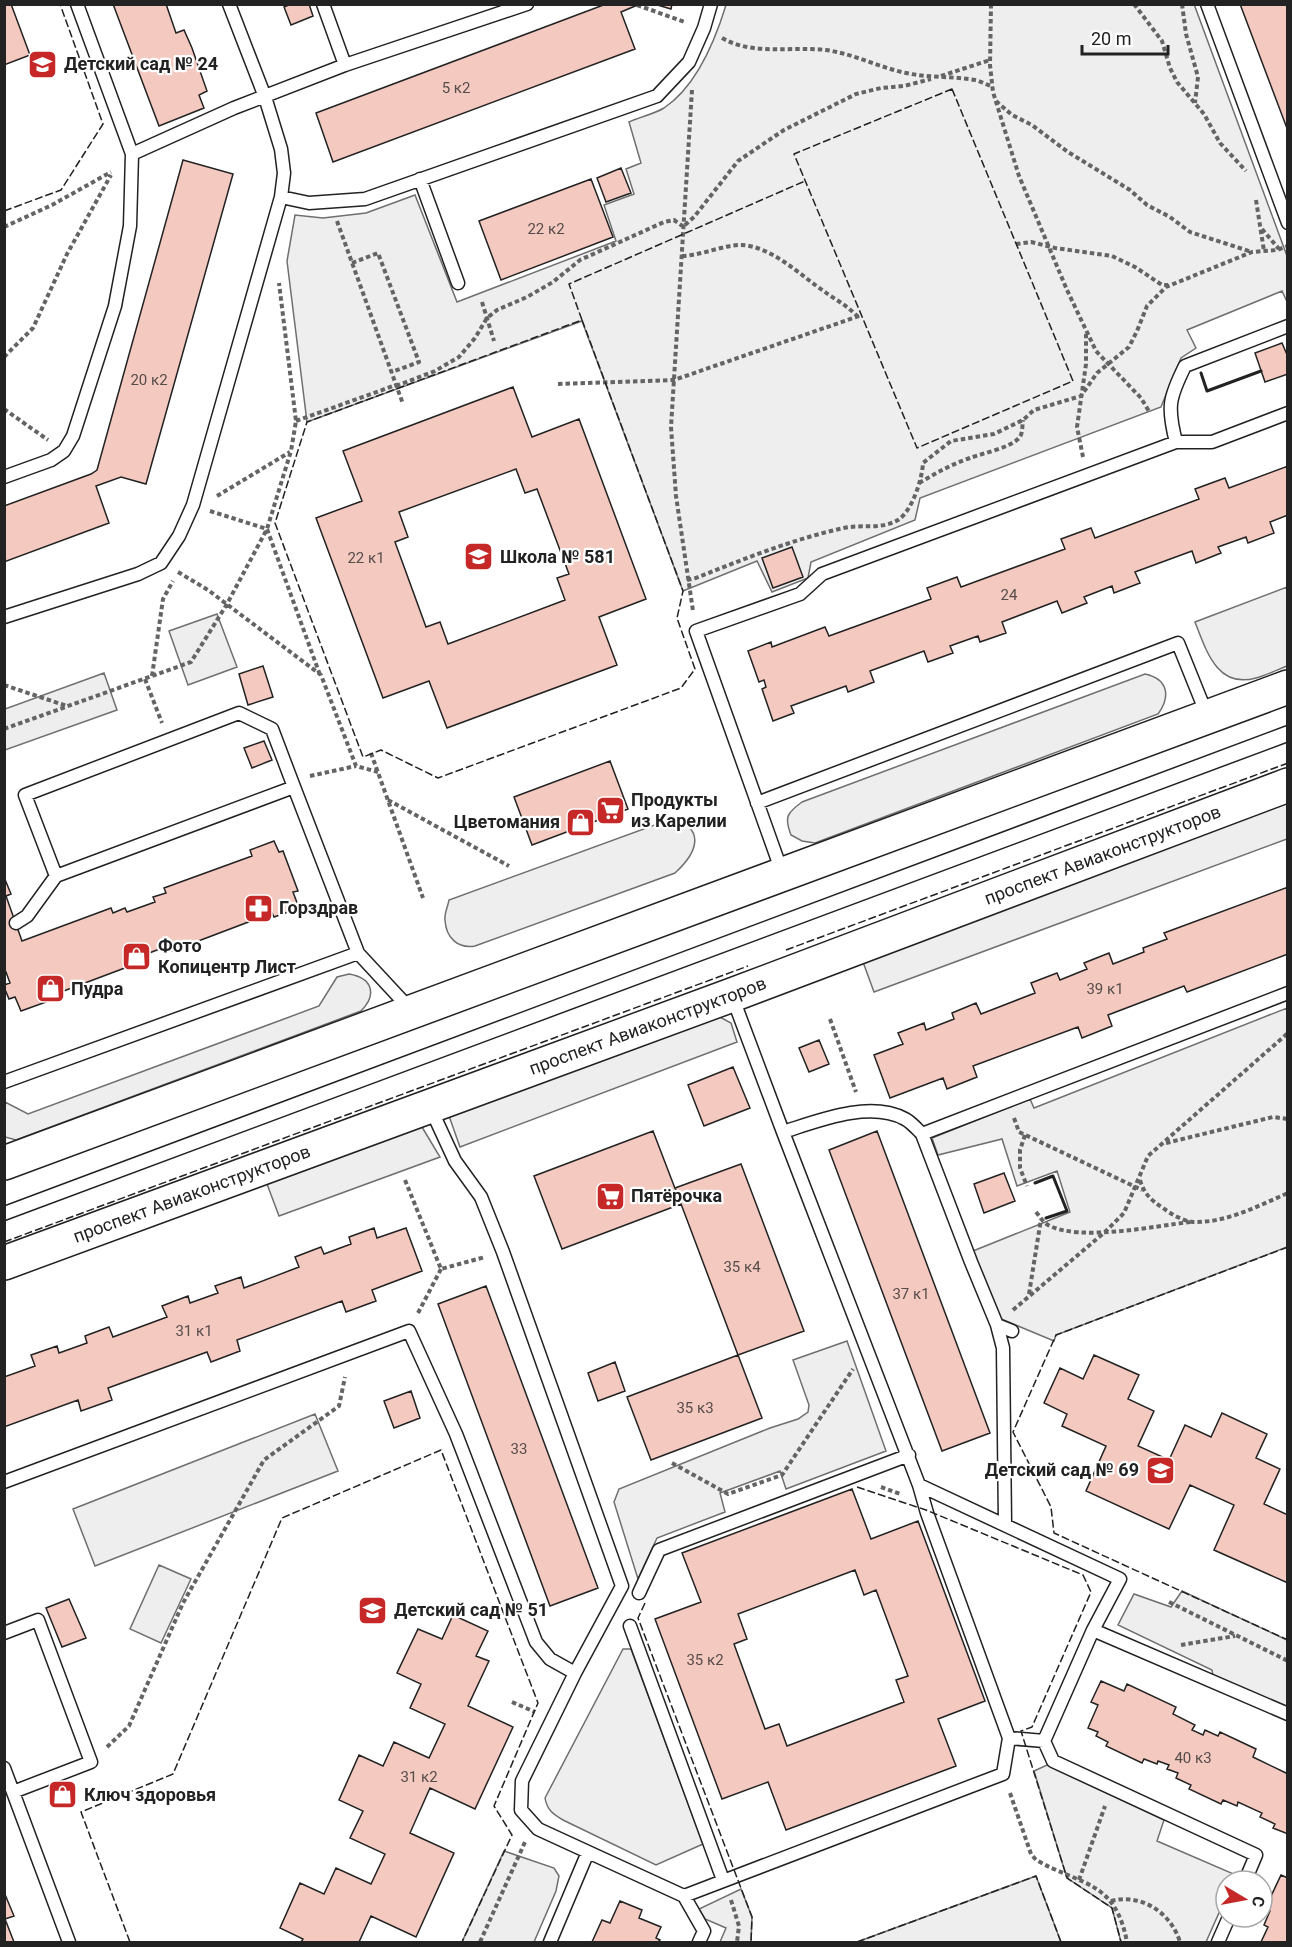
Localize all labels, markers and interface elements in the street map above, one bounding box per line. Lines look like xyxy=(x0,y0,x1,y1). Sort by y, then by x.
scale bar xyxy=(1082,18,1168,56)
text: 20 m xyxy=(1091,28,1131,49)
school or university icon: Детский сад № 24 xyxy=(27,48,59,80)
place label: Детский сад № 24 xyxy=(64,53,218,74)
house number: 5 к2 xyxy=(442,79,470,97)
house number: 22 к2 xyxy=(527,220,565,238)
house number: 20 к2 xyxy=(130,371,168,389)
school or university icon: Школа № 581 xyxy=(463,541,495,573)
place label: Школа № 581 xyxy=(500,546,615,567)
house number: 22 к1 xyxy=(347,549,385,567)
house number: 24 xyxy=(1001,586,1018,604)
place label: Продукты из Карелии xyxy=(631,789,727,831)
supermarket icon: Продукты из Карелии xyxy=(594,794,626,826)
street label: проспект Авиаконструкторов xyxy=(981,800,1224,909)
shop icon: Цветомания xyxy=(565,806,597,838)
place label: Цветомания xyxy=(454,811,560,832)
pharmacy icon: Горздрав xyxy=(242,892,274,924)
place label: Горздрав xyxy=(279,897,358,918)
place label: Фото Копицентр Лист xyxy=(158,935,296,977)
shop icon: Фото Копицентр Лист xyxy=(121,940,153,972)
street label: проспект Авиаконструкторов xyxy=(526,972,769,1079)
shop icon: Пудра xyxy=(34,973,66,1005)
place label: Пудра xyxy=(71,978,124,999)
house number: 39 к1 xyxy=(1086,980,1124,998)
street label: проспект Авиаконструкторов xyxy=(70,1140,313,1247)
supermarket icon: Пятёрочка xyxy=(594,1180,626,1212)
place label: Пятёрочка xyxy=(631,1185,722,1206)
house number: 35 к4 xyxy=(723,1258,761,1276)
house number: 37 к1 xyxy=(892,1285,930,1303)
house number: 31 к1 xyxy=(175,1322,213,1340)
house number: 35 к3 xyxy=(676,1399,714,1417)
house number: 33 xyxy=(511,1440,527,1458)
school or university icon: Детский сад № 69 xyxy=(1144,1454,1176,1486)
place label: Детский сад № 69 xyxy=(985,1459,1139,1480)
school or university icon: Детский сад № 51 xyxy=(357,1594,389,1626)
place label: Детский сад № 51 xyxy=(394,1599,548,1620)
house number: 35 к2 xyxy=(686,1651,724,1669)
house number: 40 к3 xyxy=(1174,1749,1212,1767)
house number: 31 к2 xyxy=(400,1768,438,1786)
shop icon: Ключ здоровья xyxy=(47,1779,79,1811)
place label: Ключ здоровья xyxy=(84,1784,216,1805)
north arrow xyxy=(1214,1869,1274,1929)
text: С xyxy=(1248,1895,1269,1908)

